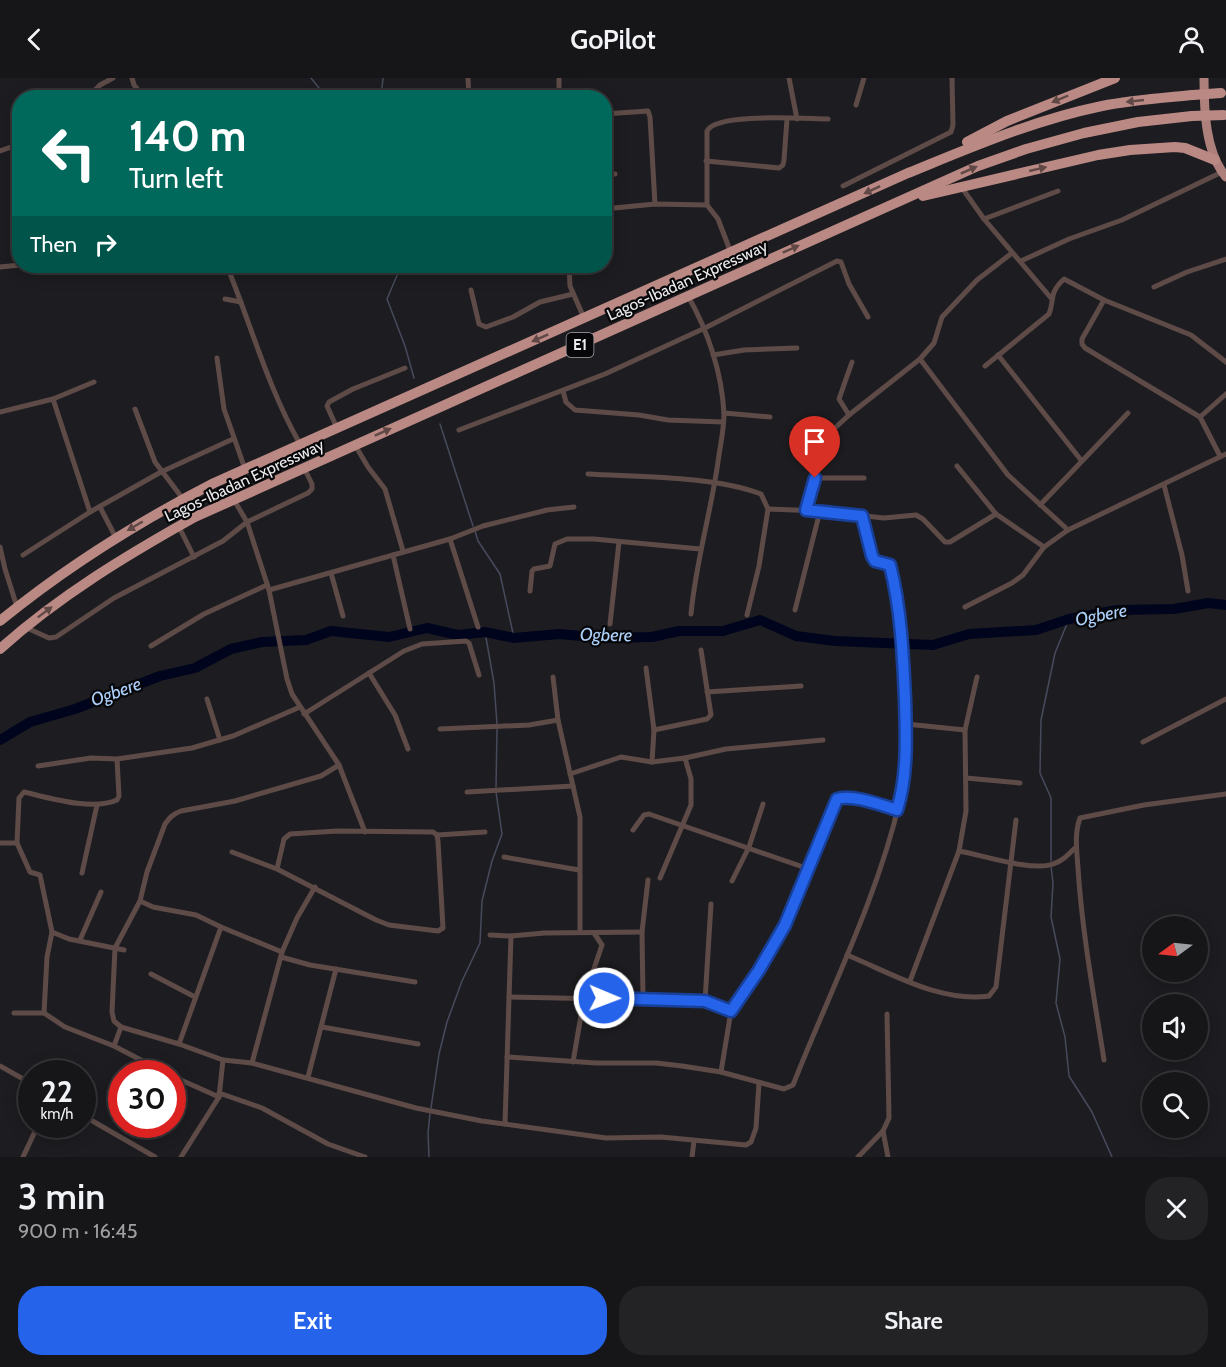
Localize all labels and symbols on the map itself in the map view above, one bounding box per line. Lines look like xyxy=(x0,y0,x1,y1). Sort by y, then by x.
one-way arrow xyxy=(1051,94,1069,104)
one-way arrow xyxy=(1125,96,1144,106)
one-way arrow xyxy=(1029,164,1048,173)
one-way arrow xyxy=(961,165,979,175)
one-way arrow xyxy=(863,186,881,196)
street label: Lagos-Ibadan Expressway xyxy=(604,236,771,325)
one-way arrow xyxy=(782,244,800,254)
one-way arrow xyxy=(531,333,549,343)
road number: E1 xyxy=(566,333,594,357)
pin xyxy=(789,416,840,478)
one-way arrow xyxy=(375,427,393,437)
street label: Lagos-Ibadan Expressway xyxy=(161,435,327,526)
one-way arrow xyxy=(126,521,143,531)
water label: Ogbere xyxy=(1073,599,1129,631)
one-way arrow xyxy=(38,606,53,618)
water label: Ogbere xyxy=(580,624,632,646)
water label: Ogbere xyxy=(88,673,144,711)
north arrow xyxy=(1142,916,1208,982)
position arrow xyxy=(572,966,636,1030)
speed limit sign: 30 xyxy=(108,1060,186,1138)

